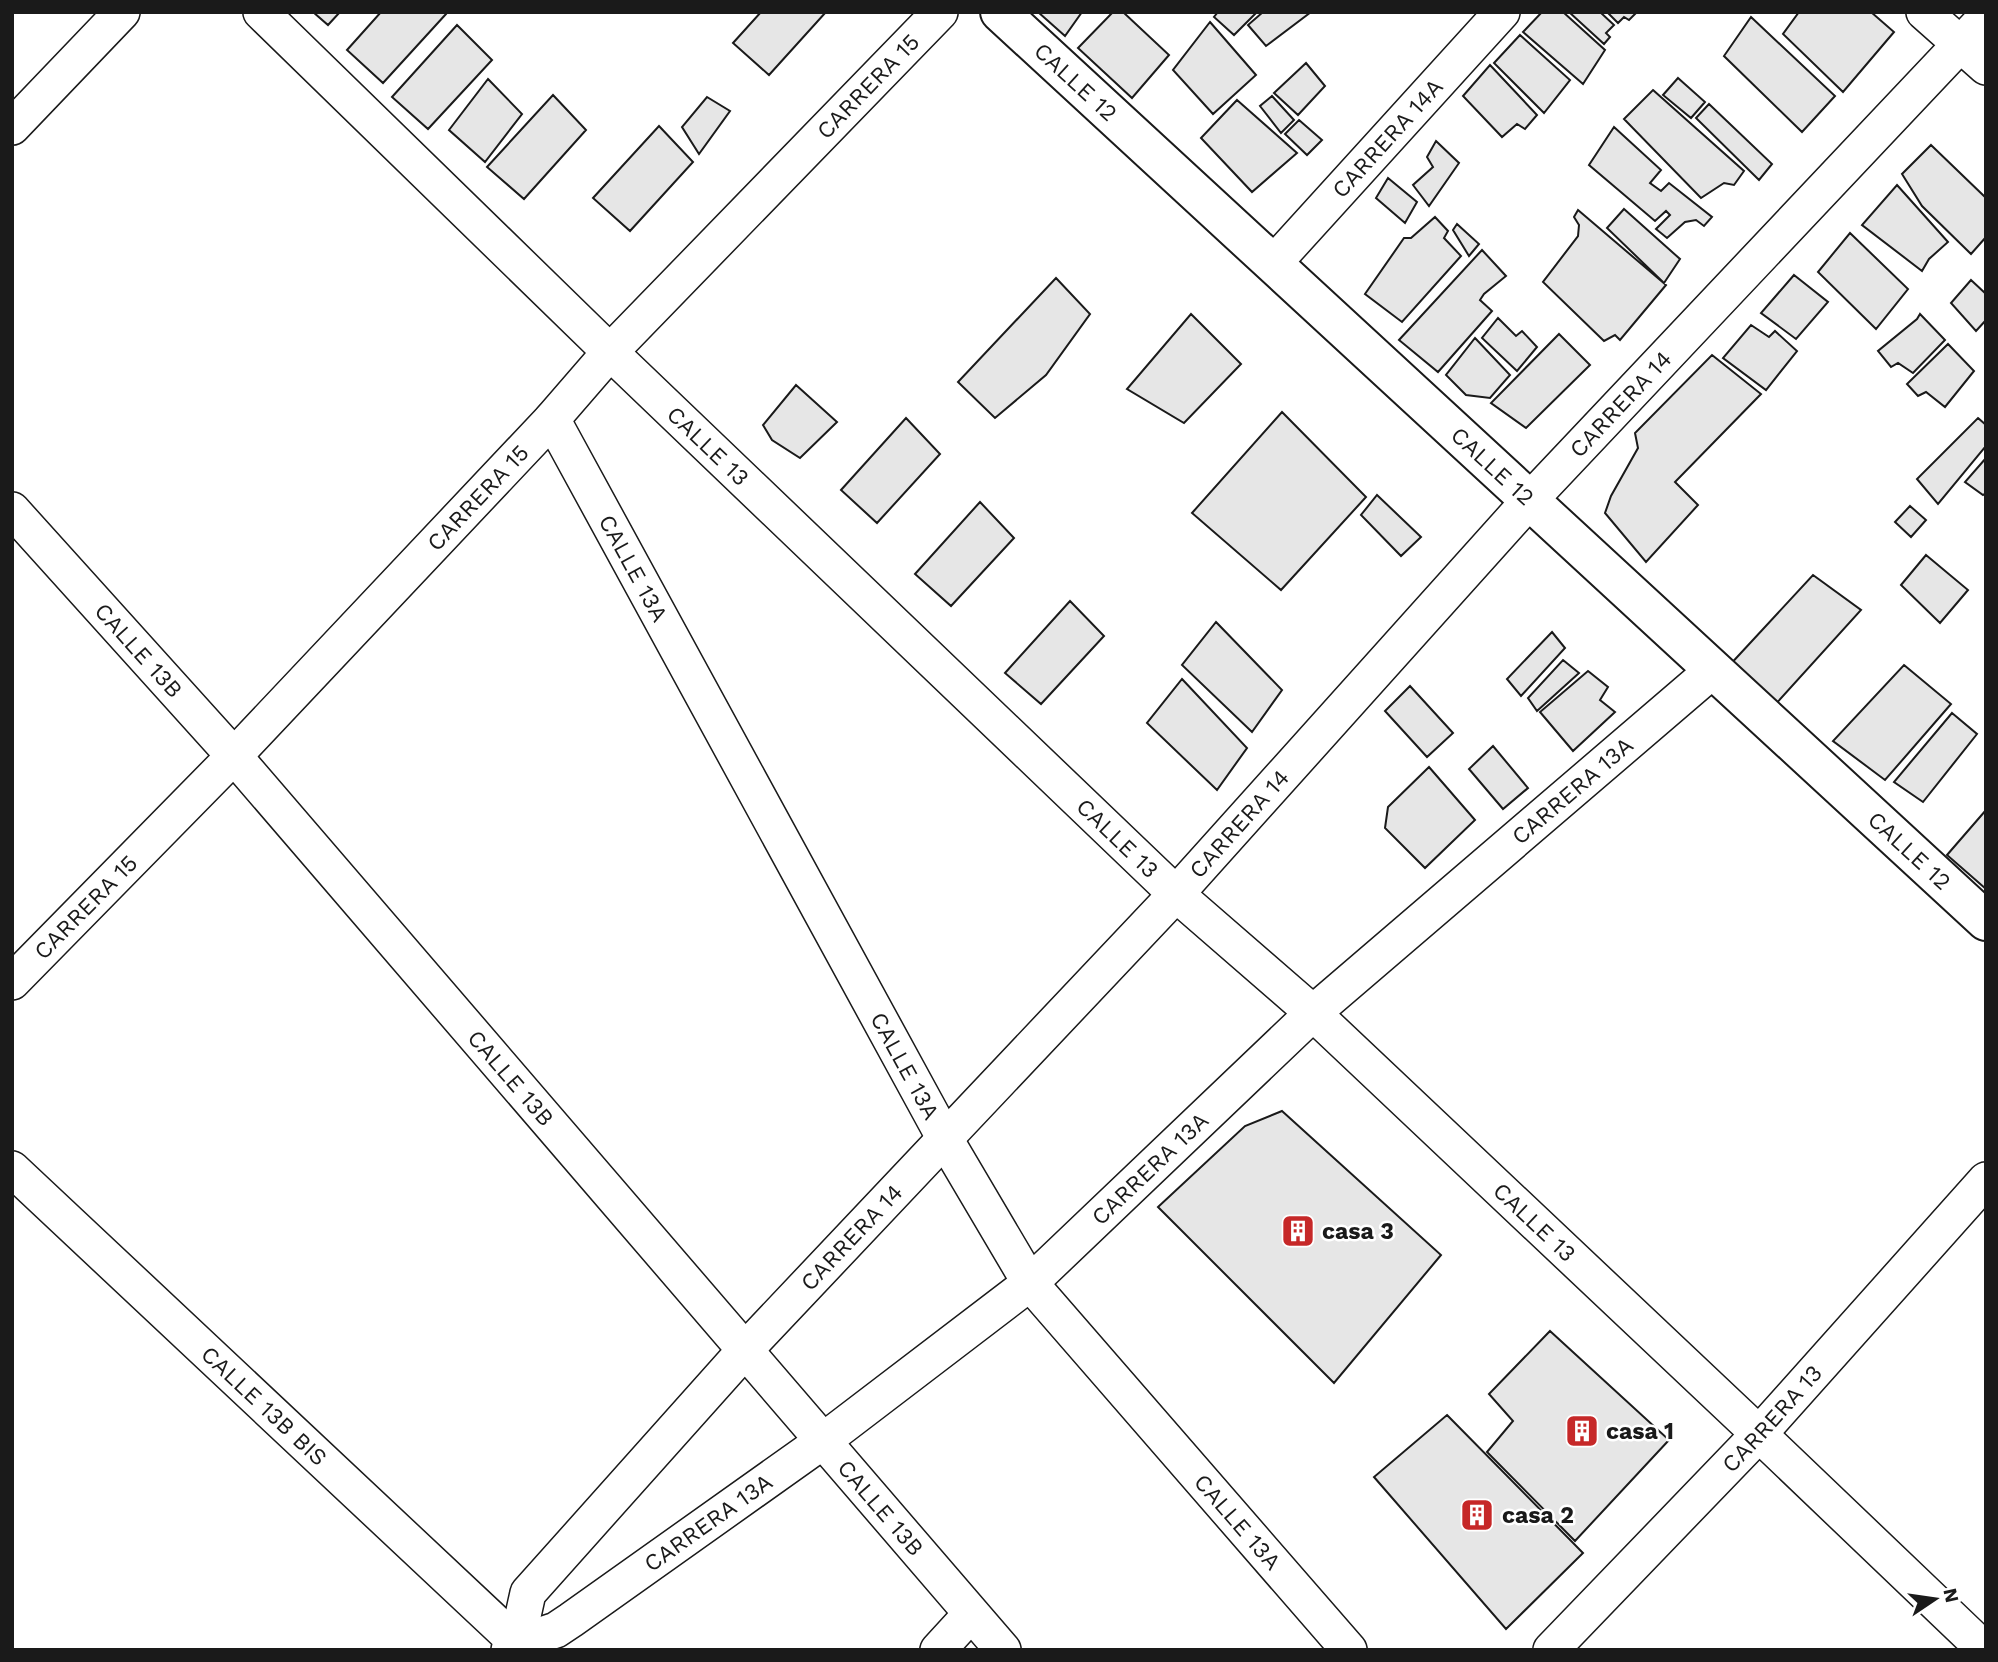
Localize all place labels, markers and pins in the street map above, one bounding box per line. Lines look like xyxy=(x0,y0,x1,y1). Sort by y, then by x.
building icon: casa 3 xyxy=(1279,1212,1317,1250)
place label: casa 3 xyxy=(1322,1218,1394,1245)
building icon: casa 1 xyxy=(1563,1412,1601,1450)
place label: casa 1 xyxy=(1606,1418,1674,1445)
building icon: casa 2 xyxy=(1458,1496,1496,1534)
place label: casa 2 xyxy=(1502,1502,1574,1529)

